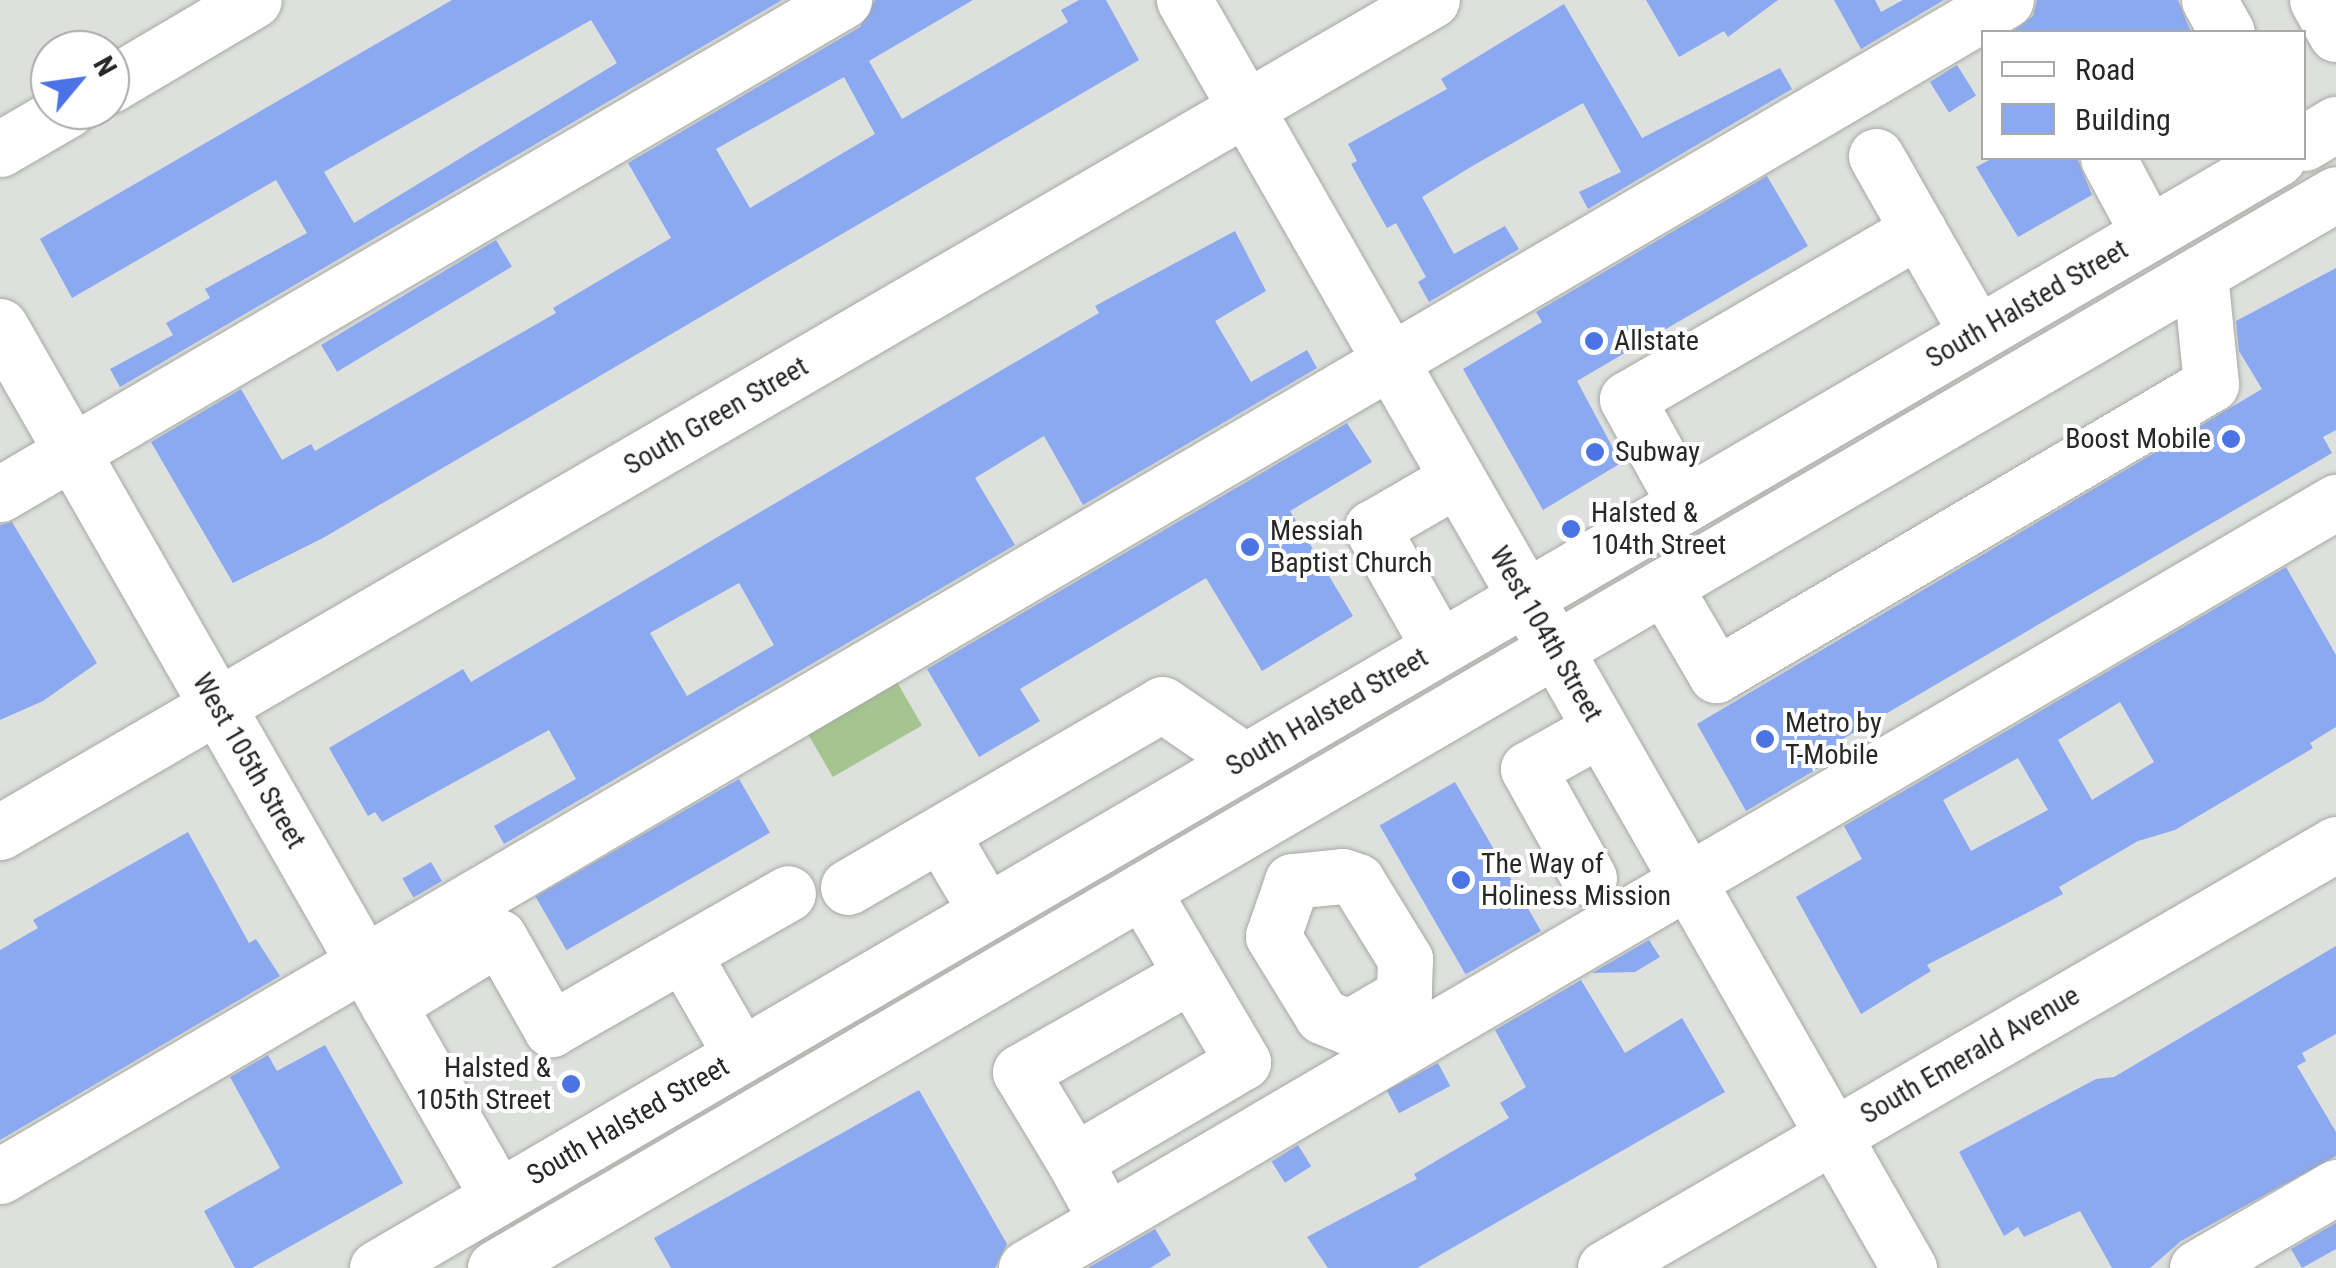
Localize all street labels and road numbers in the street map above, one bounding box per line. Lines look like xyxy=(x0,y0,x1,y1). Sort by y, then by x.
street label: South Halsted Street xyxy=(1920,233,2134,375)
street label: South Green Street xyxy=(618,350,814,482)
street label: West 104th Street xyxy=(1482,540,1610,728)
street label: South Halsted Street xyxy=(1220,641,1434,783)
street label: West 105th Street xyxy=(185,667,313,855)
street label: South Emerald Avenue xyxy=(1855,979,2085,1131)
street label: South Halsted Street xyxy=(521,1050,735,1192)

